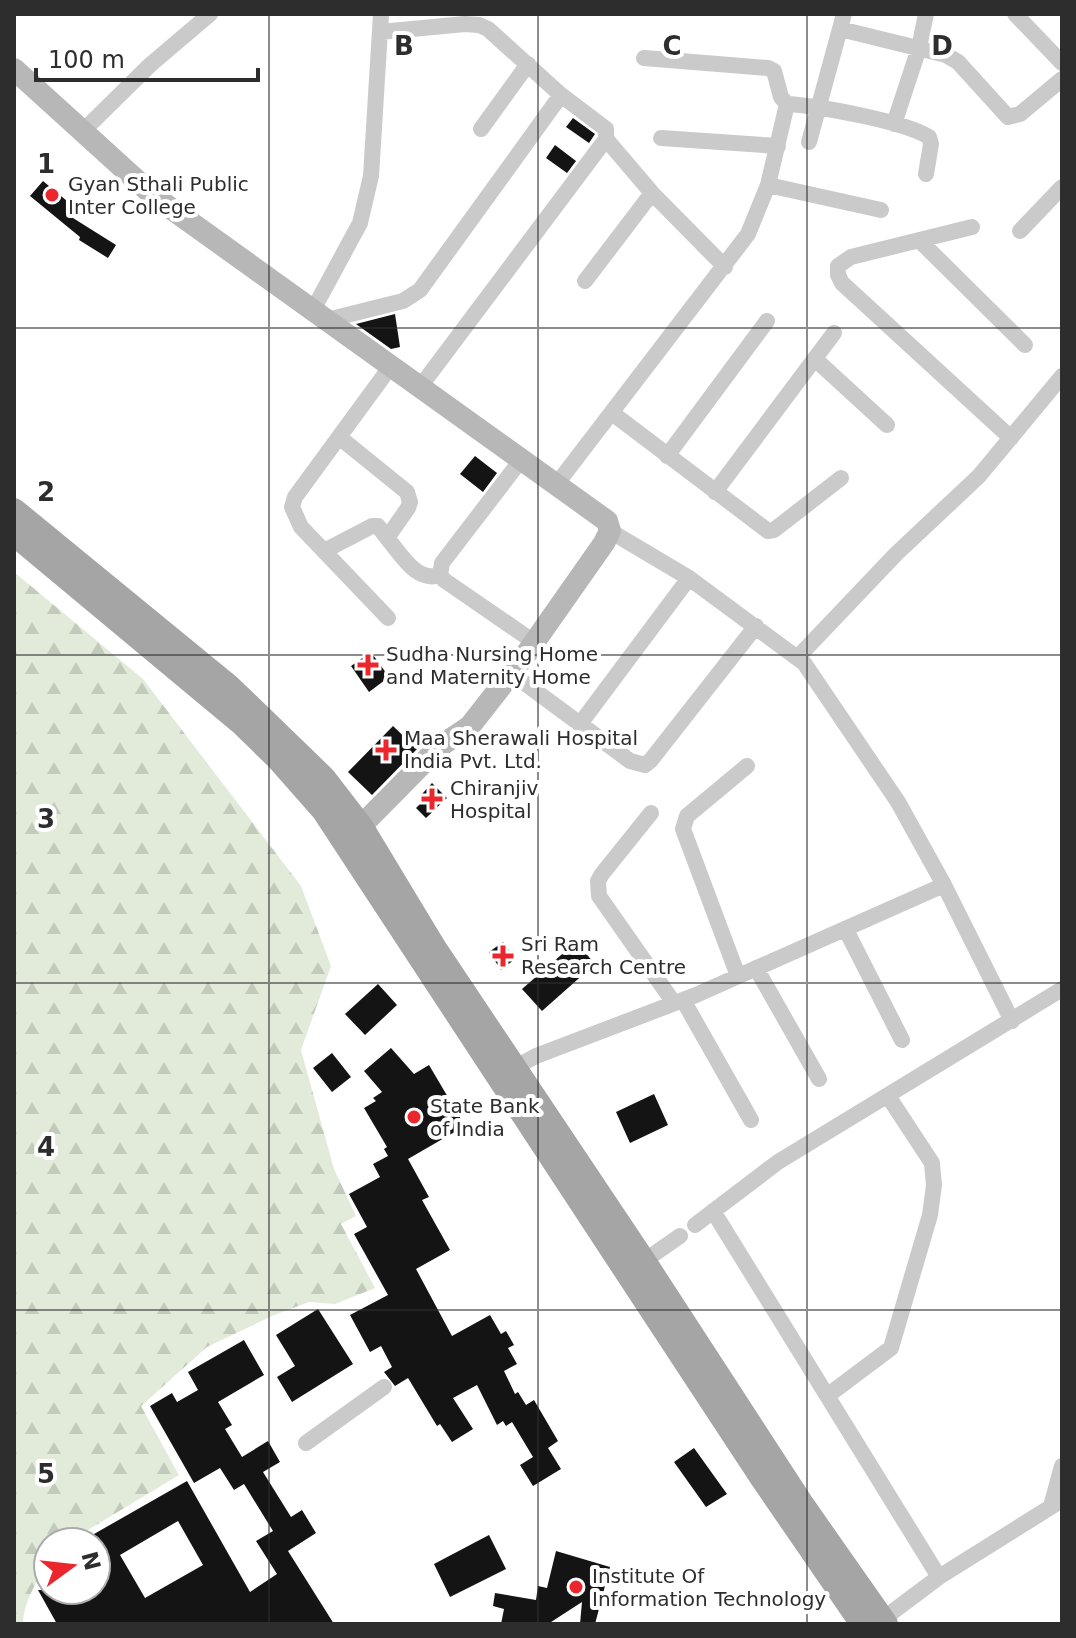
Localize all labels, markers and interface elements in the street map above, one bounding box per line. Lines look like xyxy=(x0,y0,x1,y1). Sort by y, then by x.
text: B xyxy=(394,31,414,61)
text: C xyxy=(662,31,682,61)
text: D xyxy=(931,31,953,61)
scale bar xyxy=(36,32,258,82)
text: 100 m xyxy=(48,46,125,74)
text: 1 xyxy=(37,149,55,179)
place label: Gyan Sthali Public Inter College xyxy=(68,172,249,219)
marker: Gyan Sthali Public Inter College xyxy=(43,186,61,204)
text: 2 xyxy=(37,477,55,507)
place label: Sudha Nursing Home and Maternity Home xyxy=(386,642,598,689)
marker: Sudha Nursing Home and Maternity Home xyxy=(357,654,379,676)
place label: Maa Sherawali Hospital India Pvt. Ltd. xyxy=(404,726,638,773)
marker: Maa Sherawali Hospital India Pvt. Ltd. xyxy=(375,739,397,761)
place label: Chiranjiv Hospital xyxy=(450,776,538,823)
marker: Chiranjiv Hospital xyxy=(421,788,443,810)
text: 3 xyxy=(37,804,55,834)
place label: Sri Ram Research Centre xyxy=(521,932,686,979)
marker: Sri Ram Research Centre xyxy=(492,945,514,967)
place label: State Bank of India xyxy=(430,1094,540,1141)
marker: State Bank of India xyxy=(405,1108,423,1126)
text: 4 xyxy=(37,1132,55,1162)
text: 5 xyxy=(37,1459,55,1489)
north arrow xyxy=(32,1526,112,1606)
text: N xyxy=(76,1549,105,1573)
place label: Institute Of Information Technology xyxy=(592,1564,826,1611)
marker: Institute Of Information Technology xyxy=(567,1578,585,1596)

